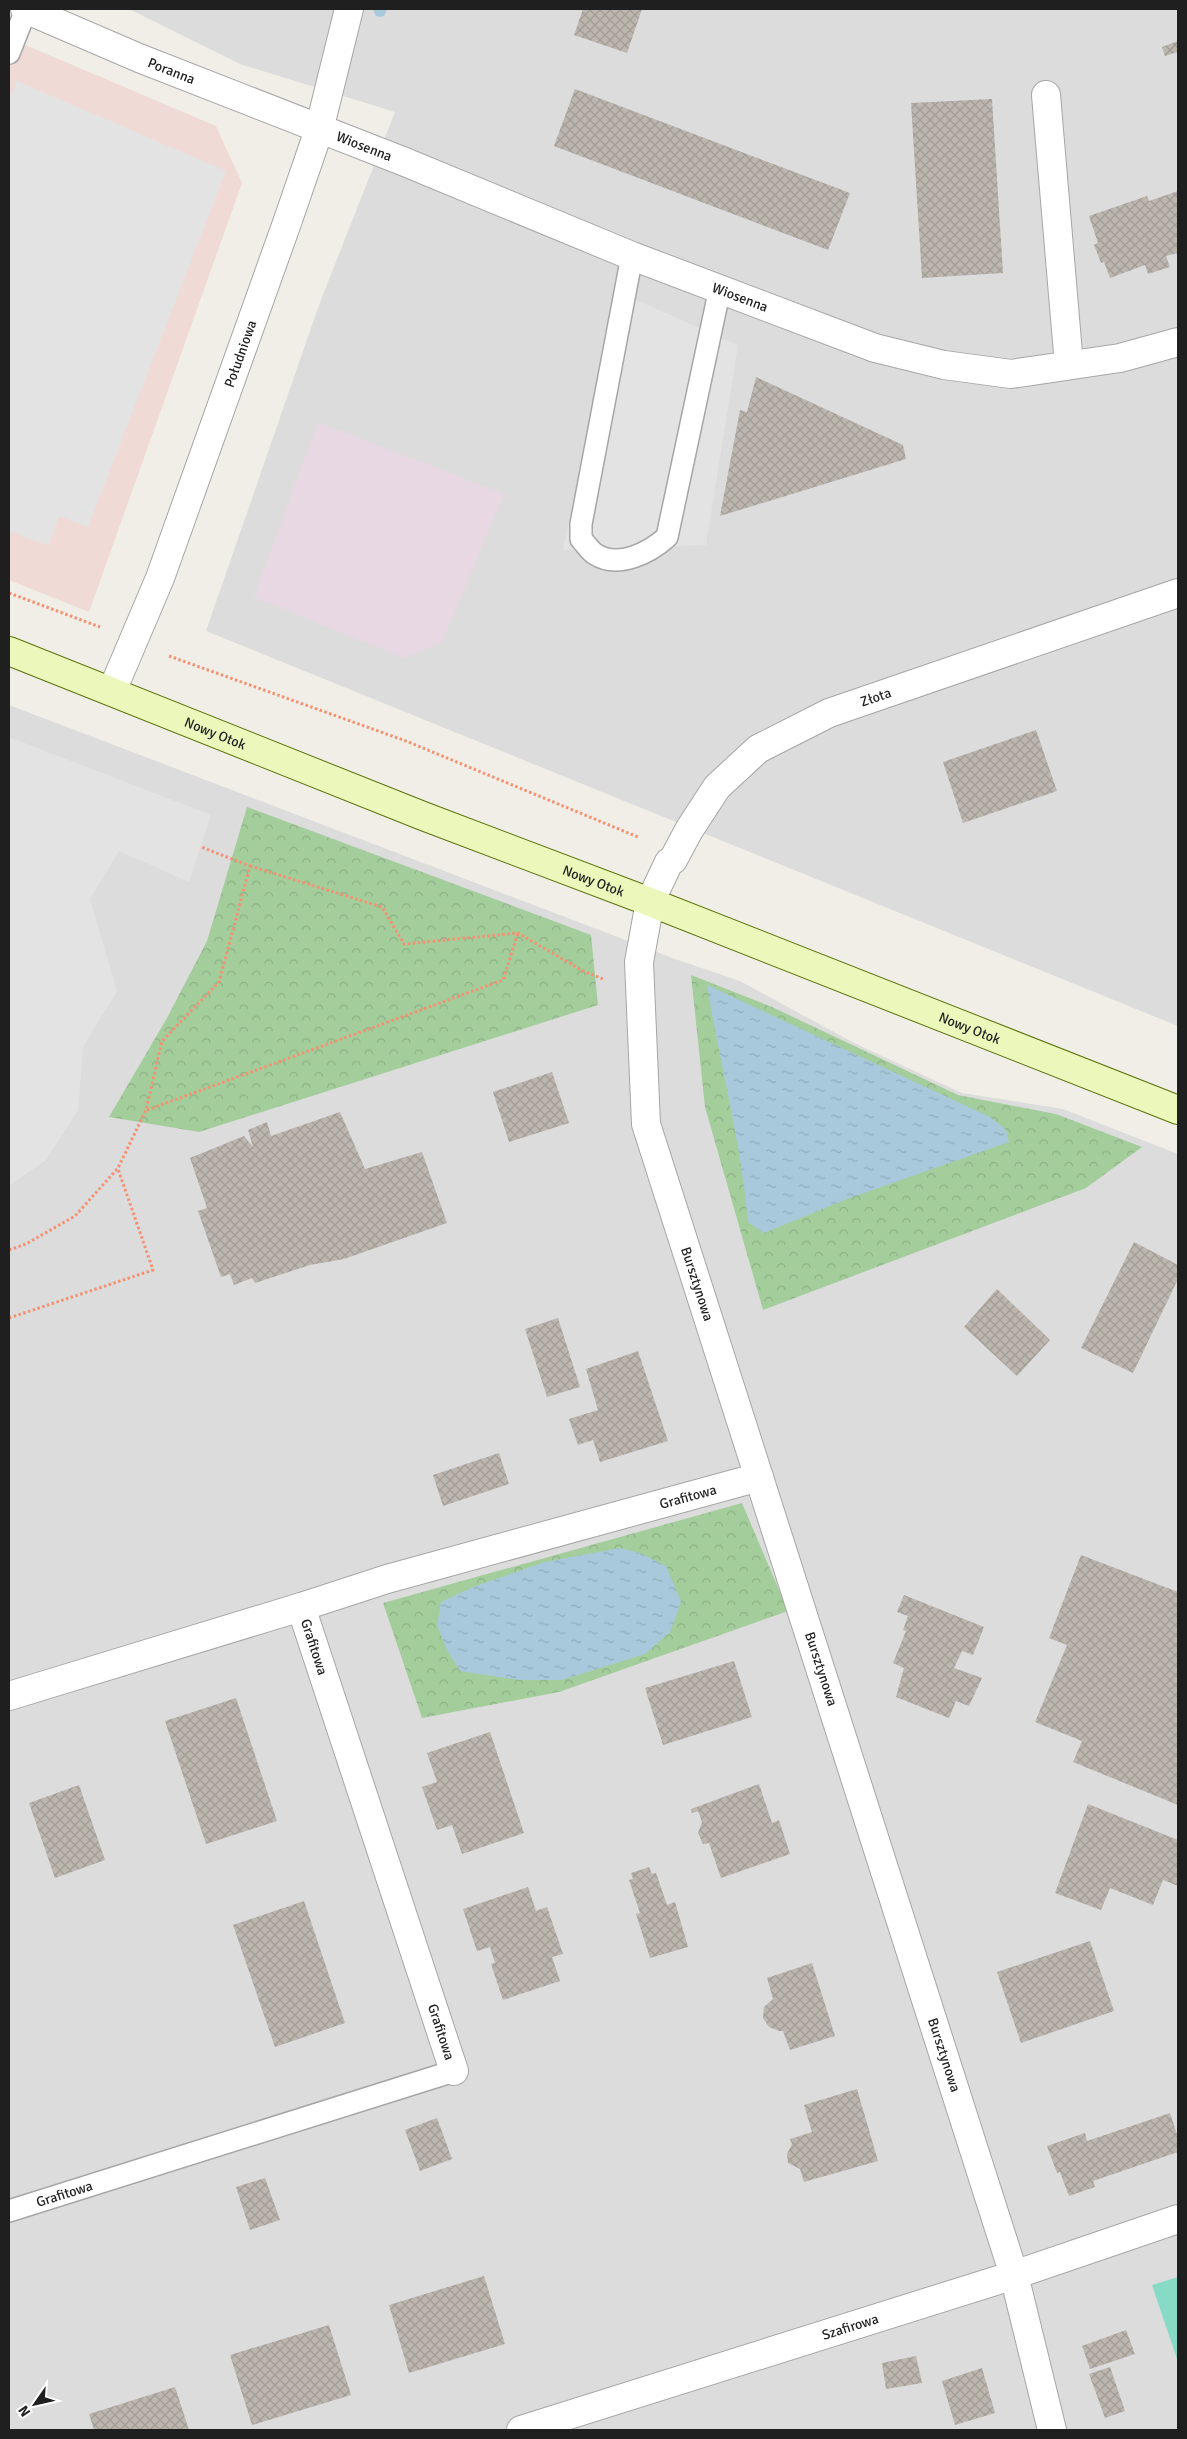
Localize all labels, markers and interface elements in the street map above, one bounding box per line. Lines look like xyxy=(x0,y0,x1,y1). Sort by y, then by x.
street label: Poranna xyxy=(145,54,198,88)
street label: Wiosenna xyxy=(334,128,395,165)
street label: Wiosenna xyxy=(710,279,770,315)
street label: Południowa xyxy=(220,318,260,390)
street label: Złota xyxy=(858,684,893,710)
street label: Nowy Otok xyxy=(182,713,248,753)
street label: Nowy Otok xyxy=(560,861,627,900)
street label: Nowy Otok xyxy=(936,1008,1003,1048)
street label: Bursztynowa xyxy=(677,1245,717,1323)
street label: Grafitowa xyxy=(658,1481,718,1512)
street label: Grafitowa xyxy=(297,1617,331,1677)
street label: Bursztynowa xyxy=(801,1630,841,1708)
street label: Grafitowa xyxy=(424,2002,458,2062)
street label: Bursztynowa xyxy=(924,2016,964,2094)
street label: Grafitowa xyxy=(34,2177,95,2210)
street label: Szafirowa xyxy=(820,2310,880,2343)
north arrow xyxy=(10,2379,60,2429)
text: N xyxy=(15,2402,34,2420)

